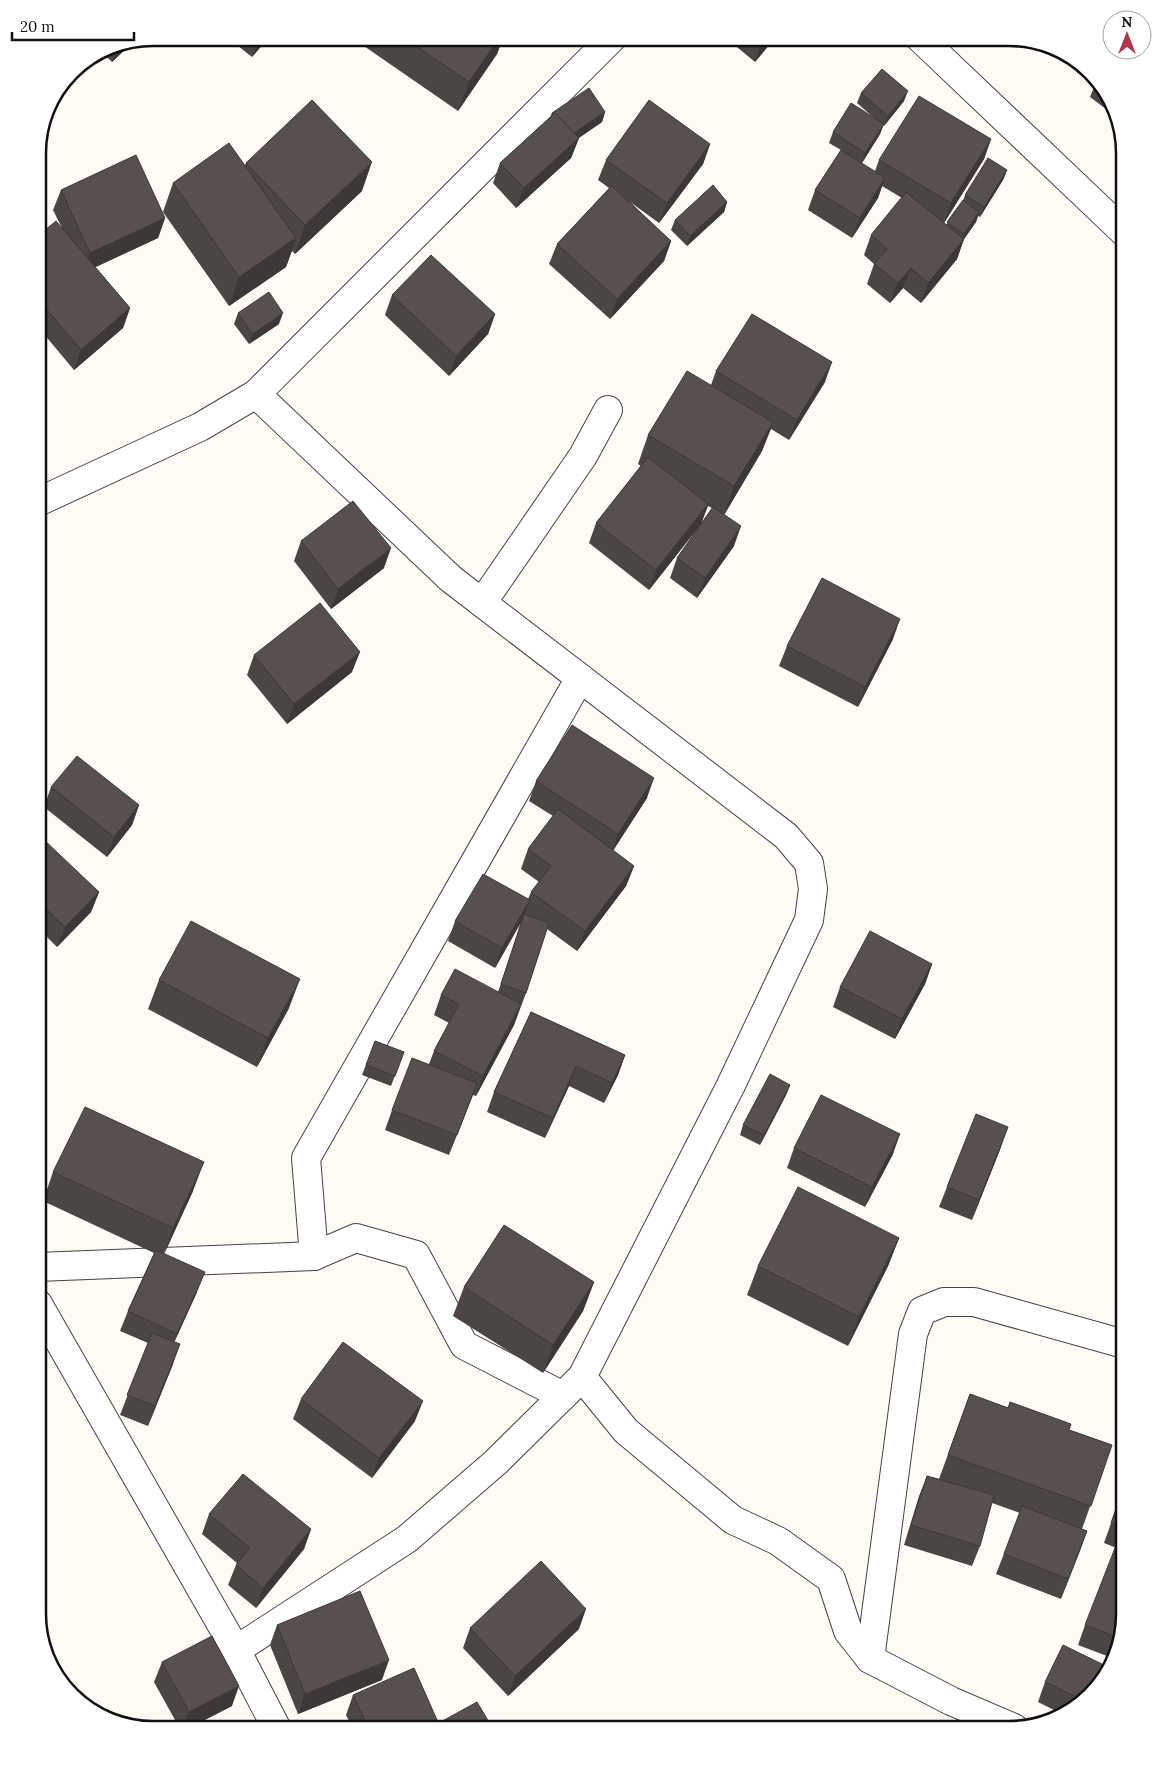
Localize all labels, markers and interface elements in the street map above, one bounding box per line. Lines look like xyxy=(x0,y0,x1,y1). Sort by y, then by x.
scale bar xyxy=(12,10,135,42)
north arrow xyxy=(1102,10,1152,60)
text: N xyxy=(1122,13,1133,31)
text: 20 m xyxy=(20,17,55,36)

